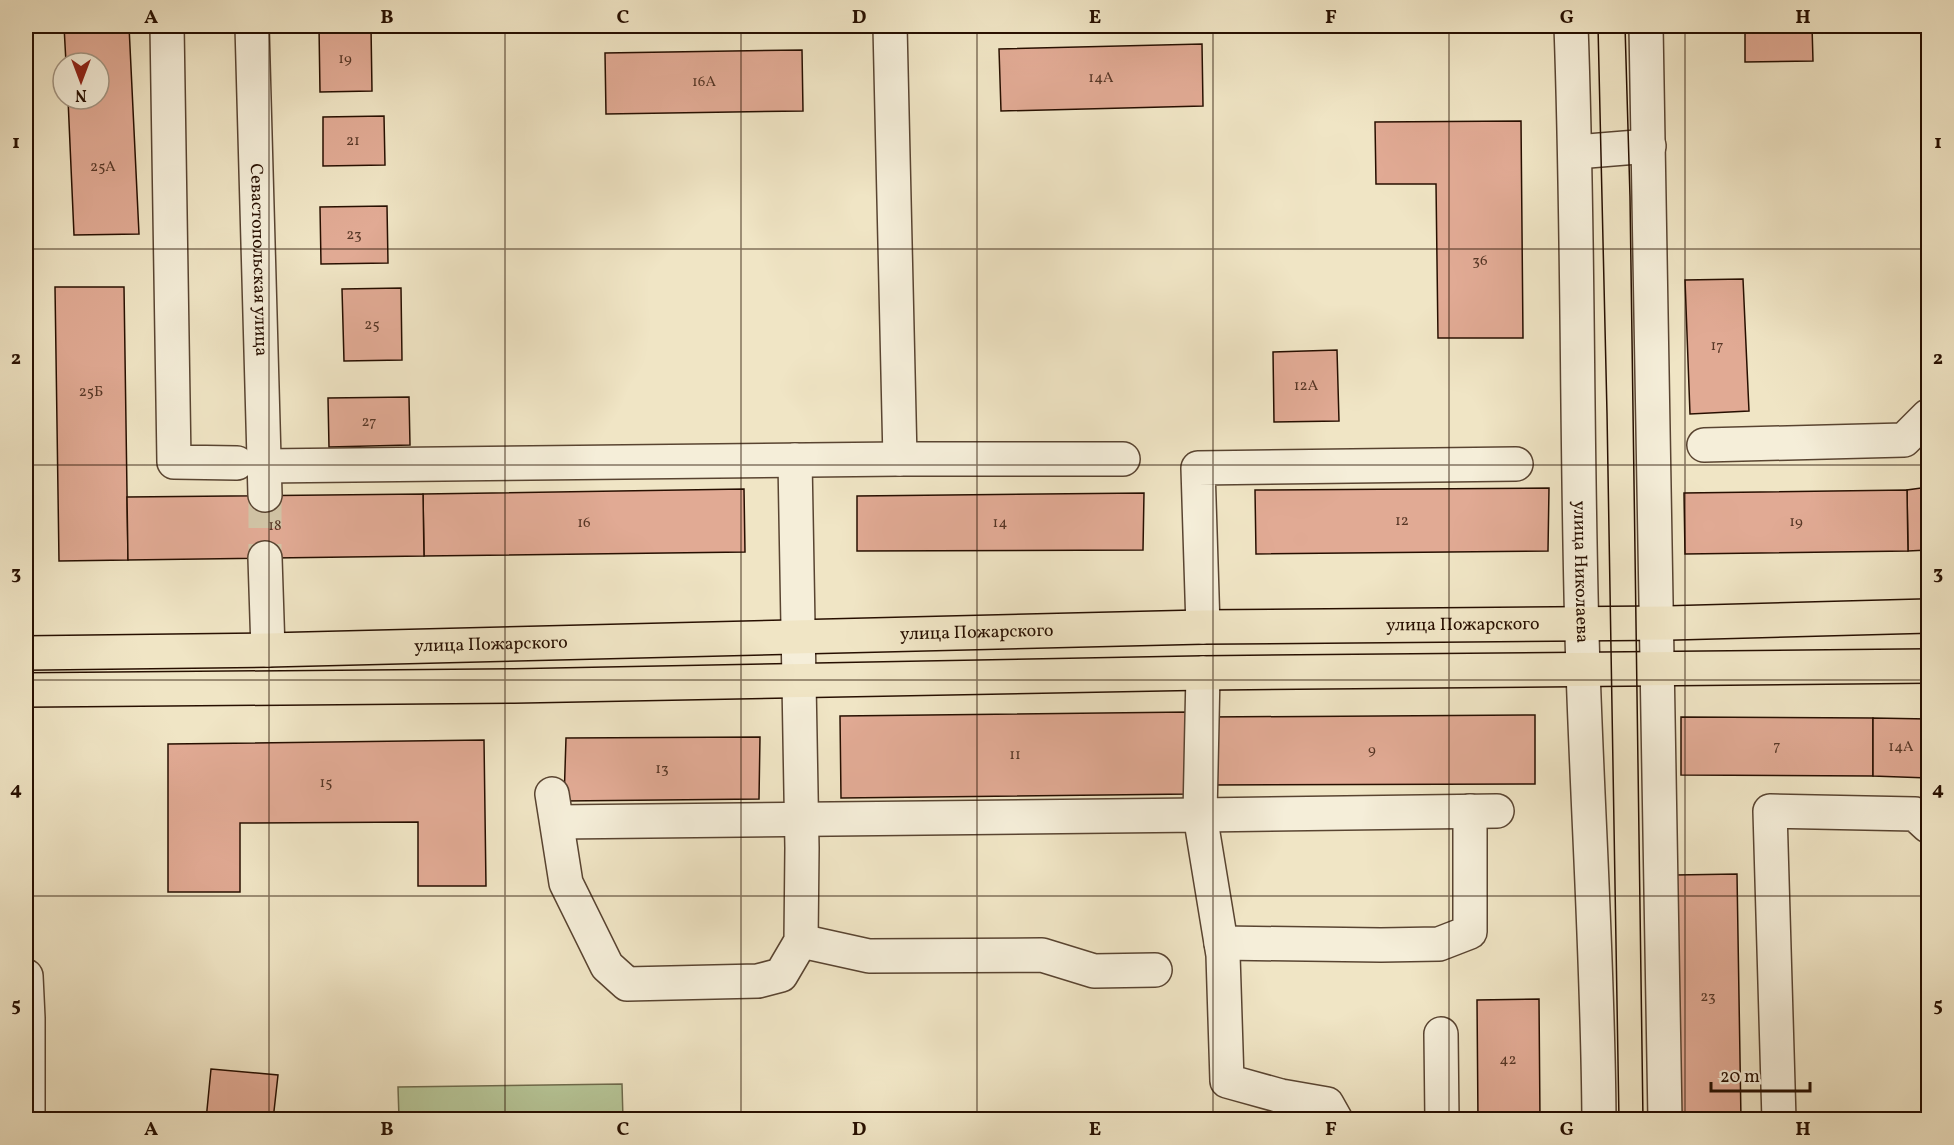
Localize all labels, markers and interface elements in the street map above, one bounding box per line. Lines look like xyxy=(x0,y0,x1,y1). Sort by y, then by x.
text: A xyxy=(144,4,158,32)
text: B xyxy=(380,4,394,32)
text: C xyxy=(617,4,630,32)
text: D xyxy=(852,4,866,32)
text: E xyxy=(1089,4,1101,32)
text: F xyxy=(1325,4,1337,32)
text: G xyxy=(1560,4,1574,32)
text: H xyxy=(1795,4,1811,32)
house number: 19 xyxy=(338,49,352,70)
north arrow xyxy=(51,51,111,111)
house number: 14А xyxy=(1088,68,1114,89)
house number: 16А xyxy=(692,72,716,93)
text: N xyxy=(75,83,87,105)
text: 1 xyxy=(12,129,20,157)
text: 1 xyxy=(1934,129,1942,157)
house number: 21 xyxy=(346,131,360,152)
house number: 25А xyxy=(90,157,116,178)
street label: Севастопольская улица xyxy=(243,163,274,357)
house number: 23 xyxy=(346,225,362,246)
house number: 36 xyxy=(1472,251,1488,272)
house number: 25 xyxy=(364,315,380,336)
house number: 17 xyxy=(1710,336,1724,357)
text: 2 xyxy=(11,345,21,373)
text: 2 xyxy=(1933,345,1943,373)
house number: 12А xyxy=(1294,376,1319,397)
house number: 25Б xyxy=(79,382,103,403)
house number: 27 xyxy=(362,412,376,433)
street label: улица Николаева xyxy=(1567,500,1595,644)
house number: 12 xyxy=(1395,511,1409,532)
house number: 19 xyxy=(1789,512,1803,533)
house number: 16 xyxy=(577,513,591,534)
house number: 14 xyxy=(993,513,1007,534)
house number: 18 xyxy=(268,516,282,537)
text: 3 xyxy=(11,560,21,588)
text: 3 xyxy=(1933,560,1943,588)
street label: улица Пожарского xyxy=(1386,612,1540,638)
street label: улица Пожарского xyxy=(900,618,1054,647)
street label: улица Пожарского xyxy=(414,630,568,659)
house number: 7 xyxy=(1773,736,1781,757)
house number: 14А xyxy=(1888,737,1914,758)
house number: 9 xyxy=(1368,740,1376,761)
house number: 11 xyxy=(1009,745,1021,766)
house number: 13 xyxy=(655,759,669,780)
house number: 15 xyxy=(319,773,333,794)
text: 4 xyxy=(10,776,22,804)
text: 4 xyxy=(1932,776,1944,804)
house number: 23 xyxy=(1700,987,1716,1008)
text: 5 xyxy=(11,992,21,1020)
text: 5 xyxy=(1933,992,1943,1020)
house number: 42 xyxy=(1499,1050,1517,1071)
scale bar xyxy=(1711,1055,1810,1093)
text: 20 m xyxy=(1720,1065,1760,1090)
text: A xyxy=(144,1116,158,1144)
text: B xyxy=(380,1116,394,1144)
text: C xyxy=(617,1116,630,1144)
text: D xyxy=(852,1116,866,1144)
text: E xyxy=(1089,1116,1101,1144)
text: F xyxy=(1325,1116,1337,1144)
text: G xyxy=(1560,1116,1574,1144)
text: H xyxy=(1795,1116,1811,1144)

